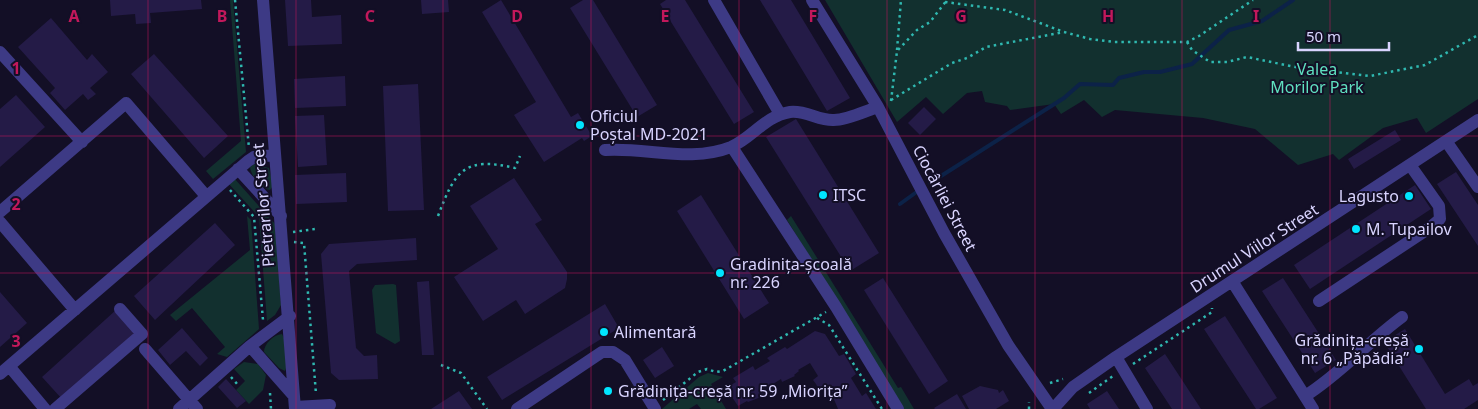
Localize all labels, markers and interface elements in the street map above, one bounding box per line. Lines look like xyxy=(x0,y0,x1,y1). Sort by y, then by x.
text: A xyxy=(68,5,80,27)
text: B xyxy=(217,5,227,27)
text: C xyxy=(365,5,375,27)
text: D xyxy=(511,5,523,27)
text: E xyxy=(661,5,670,27)
text: F xyxy=(809,5,817,27)
text: G xyxy=(955,5,967,27)
text: H xyxy=(1102,5,1114,27)
text: I xyxy=(1253,5,1259,27)
scale bar xyxy=(1298,20,1389,52)
text: 50 m xyxy=(1306,26,1341,46)
text: 1 xyxy=(11,57,21,79)
park label: Valea Morilor Park xyxy=(1270,58,1364,98)
place label: Oficiul Poștal MD-2021 xyxy=(590,105,708,145)
marker: Oficiul Poștal MD-2021 xyxy=(574,119,586,131)
street label: Ciocârliei Street xyxy=(908,141,982,255)
street label: Pietrarilor Street xyxy=(247,142,279,268)
place label: ITSC xyxy=(833,184,866,206)
place label: Lagusto xyxy=(1339,185,1399,207)
marker: ITSC xyxy=(817,189,829,201)
marker: Lagusto xyxy=(1403,190,1415,202)
text: 2 xyxy=(11,193,21,215)
street label: Drumul Viilor Street xyxy=(1186,198,1322,298)
place label: M. Tupailov xyxy=(1366,218,1452,240)
marker: M. Tupailov xyxy=(1350,223,1362,235)
place label: Gradinița-școală nr. 226 xyxy=(730,253,852,293)
marker: Gradinița-școală nr. 226 xyxy=(714,267,726,279)
place label: Alimentară xyxy=(614,321,696,343)
marker: Alimentară xyxy=(598,326,610,338)
place label: Grădinița-creșă nr. 6 „Păpădia” xyxy=(1295,329,1409,369)
text: 3 xyxy=(11,330,21,352)
marker: Grădinița-creșă nr. 6 „Păpădia” xyxy=(1413,343,1425,355)
place label: Grădinița-creșă nr. 59 „Miorița” xyxy=(618,380,848,402)
marker: Grădinița-creșă nr. 59 „Miorița” xyxy=(602,385,614,397)

